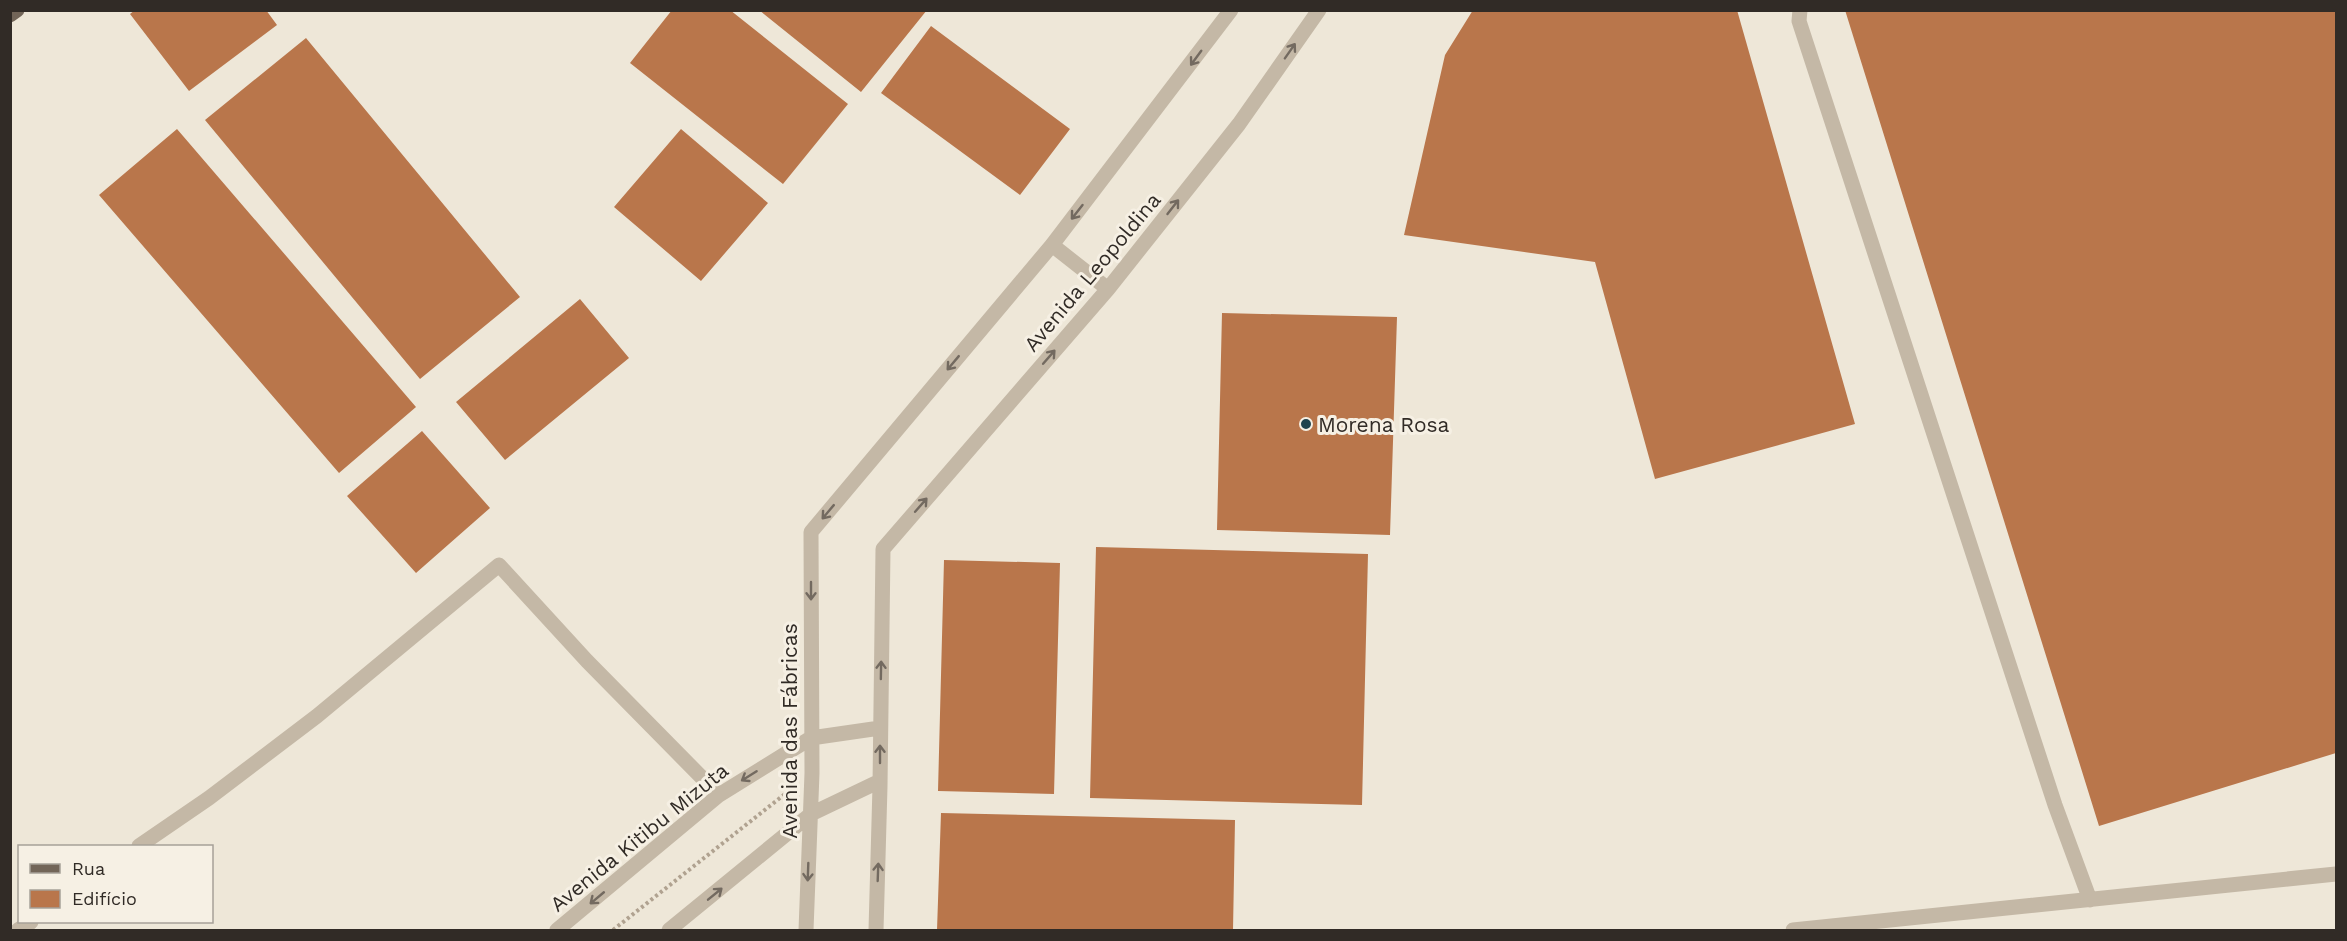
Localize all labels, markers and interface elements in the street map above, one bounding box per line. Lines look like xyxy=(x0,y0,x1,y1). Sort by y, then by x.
one-way arrow xyxy=(1284,44,1296,60)
one-way arrow xyxy=(1190,49,1202,65)
street label: Avenida Leopoldina xyxy=(1018,188,1166,356)
one-way arrow xyxy=(1166,199,1179,215)
one-way arrow xyxy=(1071,204,1084,220)
one-way arrow xyxy=(1042,350,1056,365)
one-way arrow xyxy=(946,355,960,370)
place label: Morena Rosa xyxy=(1318,412,1450,437)
marker: Morena Rosa xyxy=(1299,417,1313,431)
one-way arrow xyxy=(915,497,928,513)
one-way arrow xyxy=(821,504,834,520)
one-way arrow xyxy=(805,580,817,600)
street label: Avenida das Fábricas xyxy=(777,623,802,839)
one-way arrow xyxy=(875,660,887,680)
one-way arrow xyxy=(874,745,886,765)
street label: Avenida Kitibu Mizuta xyxy=(545,757,733,917)
one-way arrow xyxy=(741,770,758,782)
legend xyxy=(18,845,213,923)
text: Rua xyxy=(72,858,105,879)
one-way arrow xyxy=(803,862,814,882)
one-way arrow xyxy=(872,863,883,883)
one-way arrow xyxy=(706,887,722,900)
text: Edifício xyxy=(72,888,137,909)
one-way arrow xyxy=(589,891,605,904)

